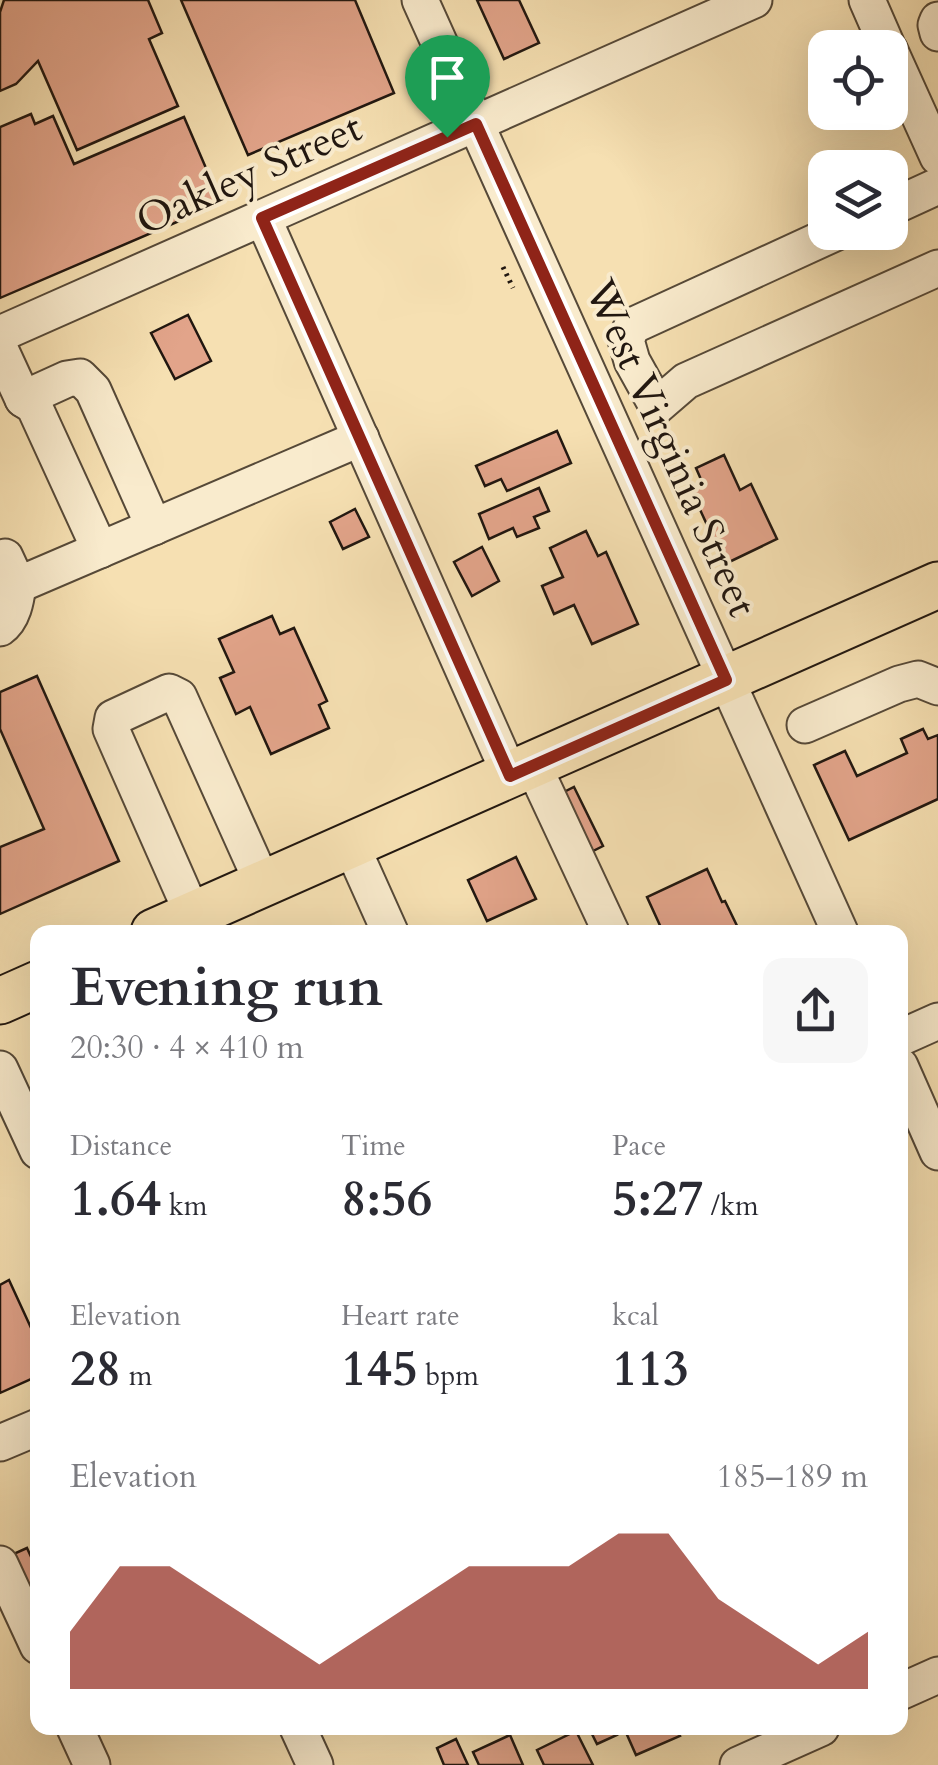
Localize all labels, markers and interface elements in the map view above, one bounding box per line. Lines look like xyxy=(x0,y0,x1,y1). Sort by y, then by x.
map controls xyxy=(808,30,908,250)
button: locate xyxy=(808,30,908,130)
pin xyxy=(405,35,490,138)
icon: arrive xyxy=(420,50,475,105)
street label: Oakley Street xyxy=(127,99,371,249)
button: layers xyxy=(808,150,908,250)
street label: West Virginia Street xyxy=(571,269,771,626)
text: Evening run xyxy=(70,951,383,1025)
button: share xyxy=(763,958,868,1063)
text: 20:30 · 4 × 410 m xyxy=(70,1026,304,1070)
text: Distance xyxy=(70,1127,172,1165)
text: Time xyxy=(341,1127,406,1165)
text: Pace xyxy=(612,1127,666,1165)
text: 1.64 xyxy=(70,1165,161,1233)
text: 8:56 xyxy=(341,1165,432,1233)
text: 5:27 xyxy=(612,1165,703,1233)
text: km xyxy=(161,1187,208,1225)
text: /km xyxy=(703,1187,759,1225)
text: Elevation xyxy=(70,1297,181,1335)
text: Heart rate xyxy=(341,1297,460,1335)
text: kcal xyxy=(612,1297,659,1335)
text: 28 xyxy=(70,1335,121,1403)
text: 145 xyxy=(341,1335,418,1403)
text: 113 xyxy=(612,1335,689,1403)
text: m xyxy=(121,1357,152,1395)
text: bpm xyxy=(418,1357,479,1395)
text: Elevation xyxy=(70,1455,197,1499)
text: 185–189 m xyxy=(716,1455,868,1499)

